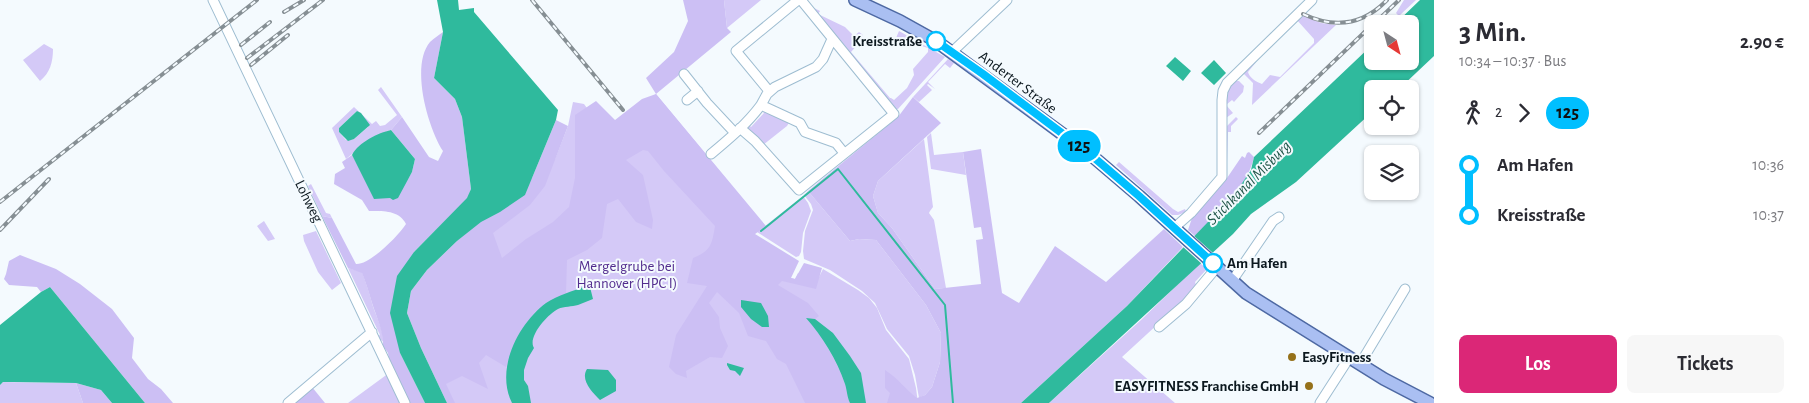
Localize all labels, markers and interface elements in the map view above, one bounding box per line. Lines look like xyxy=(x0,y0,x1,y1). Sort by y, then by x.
north arrow xyxy=(1364,15,1419,70)
map controls xyxy=(1364,15,1419,200)
text: 3 Min. xyxy=(1459,19,1526,47)
marker: Kreisstraße xyxy=(926,31,946,51)
text: 2.90 € xyxy=(1740,33,1784,52)
place label: Kreisstraße xyxy=(852,34,922,49)
street label: Anderter Straße xyxy=(976,48,1060,117)
text: 10:34 – 10:37 · Bus xyxy=(1459,53,1566,69)
button: locate xyxy=(1364,80,1419,135)
icon: walk xyxy=(1459,99,1487,127)
icon: forward xyxy=(1510,99,1538,127)
text: 2 xyxy=(1495,104,1502,120)
text: 125 xyxy=(1556,104,1579,122)
line badge: 125 xyxy=(1050,130,1108,162)
text: 125 xyxy=(1068,137,1090,155)
water label: Stichkanal Misburg xyxy=(1204,138,1294,228)
button: layers xyxy=(1364,145,1419,200)
text: Am Hafen xyxy=(1497,156,1573,175)
text: 10:36 xyxy=(1752,157,1784,173)
street label: Lohweg xyxy=(292,178,325,225)
text: Kreisstraße xyxy=(1497,206,1585,225)
text: 10:37 xyxy=(1753,207,1784,223)
marker: Am Hafen xyxy=(1203,253,1223,273)
place label: Am Hafen xyxy=(1227,256,1287,271)
park label: Mergelgrube bei Hannover (HPC I) xyxy=(577,259,677,291)
button: Los xyxy=(1459,335,1617,393)
button: Tickets xyxy=(1627,335,1784,393)
place label: EasyFitness xyxy=(1302,350,1372,365)
marker: EasyFitness xyxy=(1286,351,1298,363)
place label: EASYFITNESS Franchise GmbH xyxy=(1115,379,1299,394)
marker: EASYFITNESS Franchise GmbH xyxy=(1303,380,1315,392)

